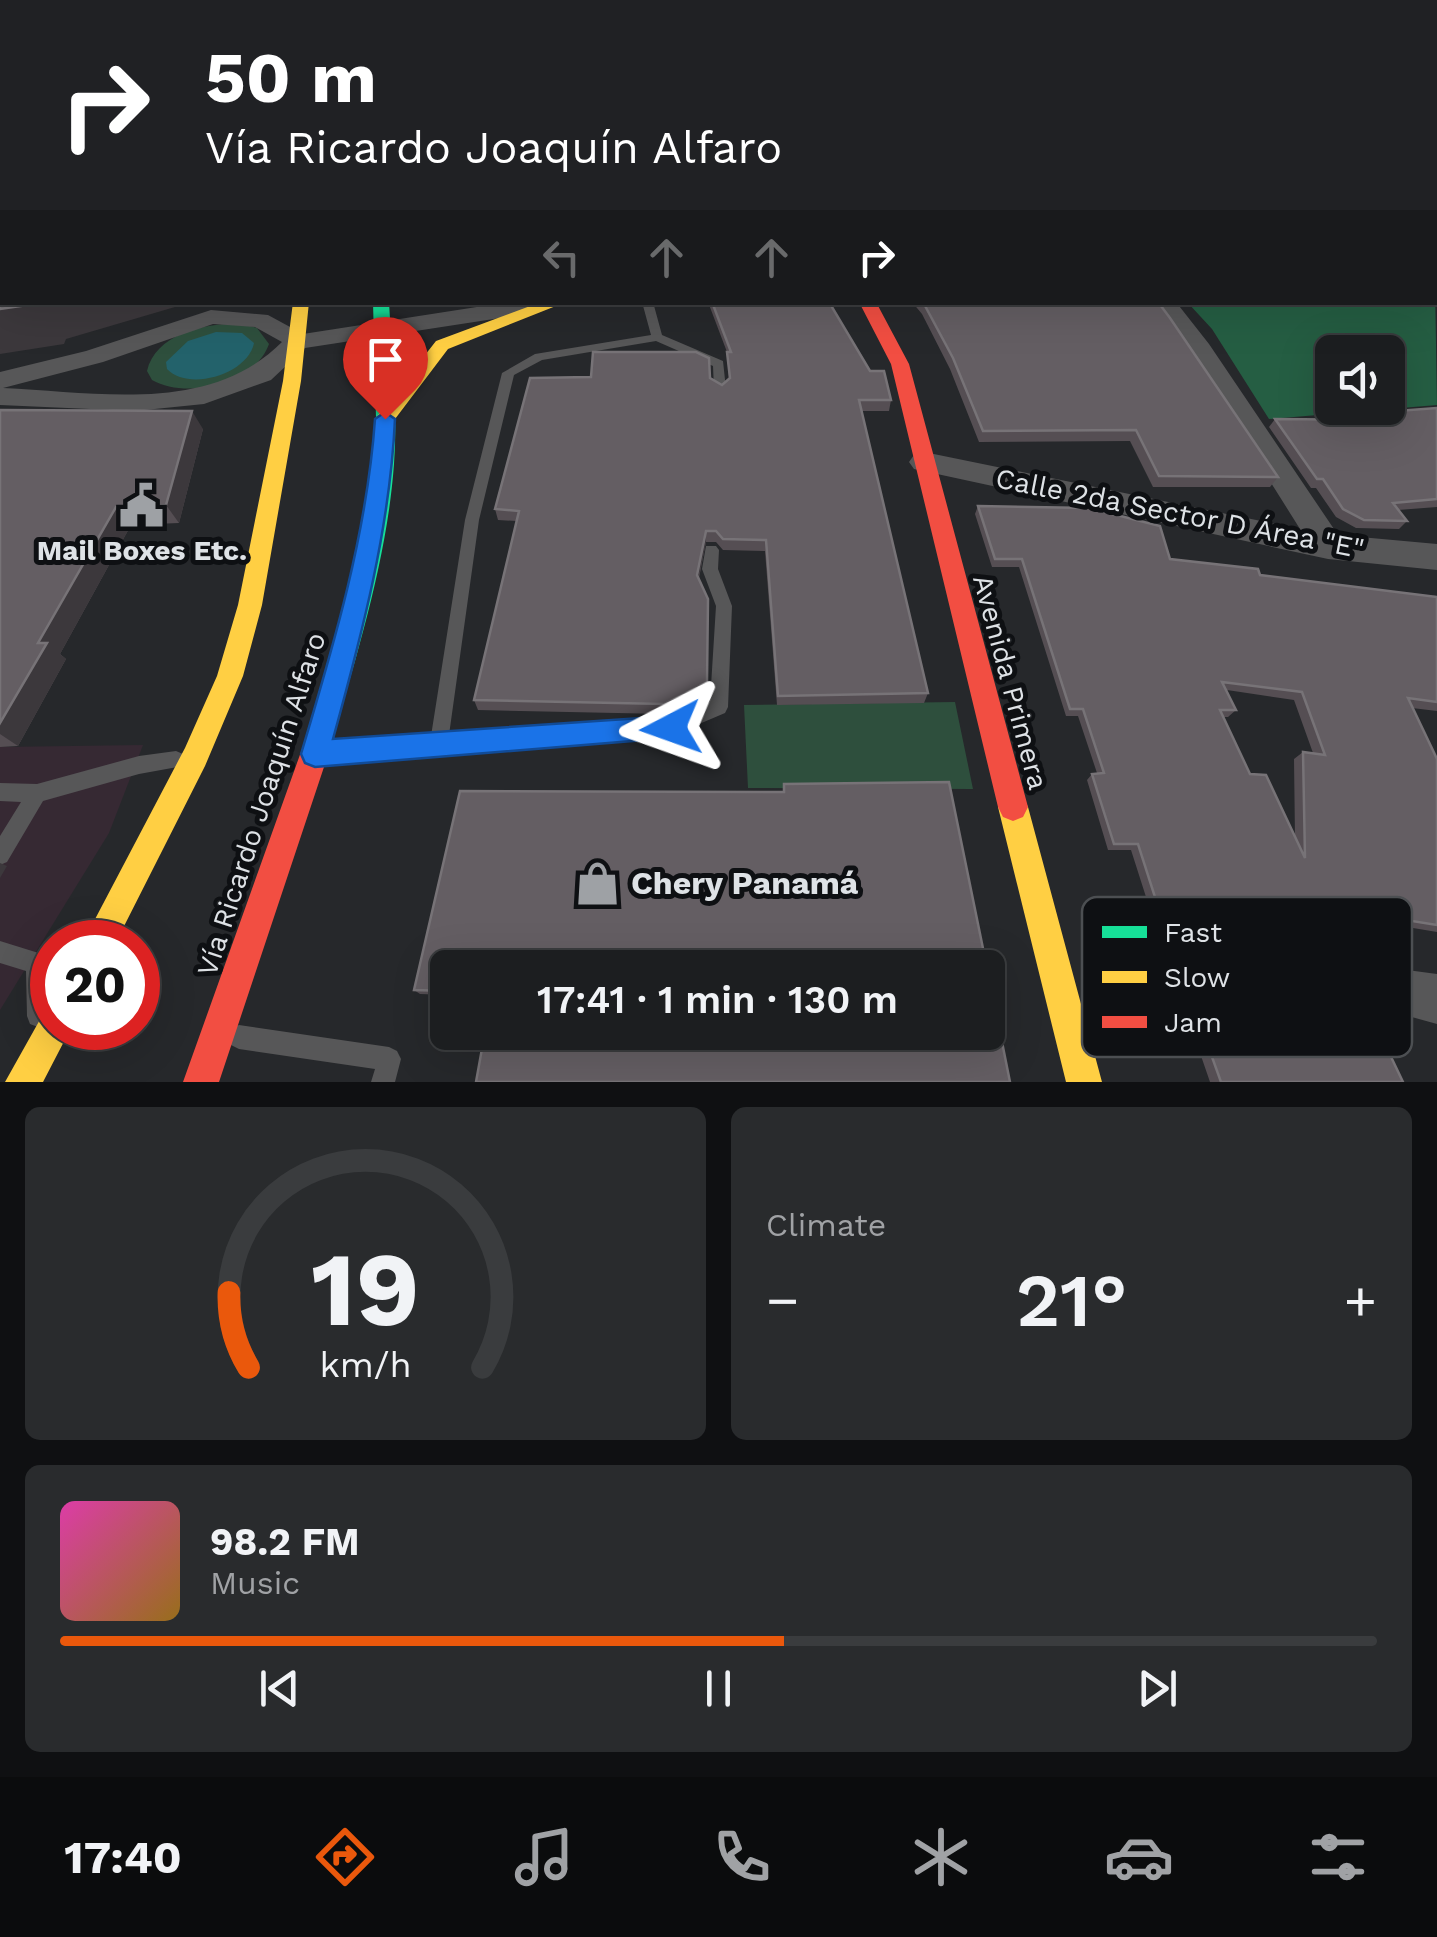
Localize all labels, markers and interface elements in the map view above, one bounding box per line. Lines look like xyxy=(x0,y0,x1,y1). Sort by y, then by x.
text: 50 m xyxy=(205,37,377,119)
icon: right xyxy=(40,40,170,170)
text: Vía Ricardo Joaquín Alfaro xyxy=(205,121,782,174)
icon: left xyxy=(534,230,589,285)
icon: ahead xyxy=(639,230,694,285)
icon: ahead xyxy=(744,230,799,285)
icon: right xyxy=(849,230,904,285)
pin xyxy=(343,317,428,420)
icon: arrive xyxy=(358,332,413,387)
map controls xyxy=(1315,335,1405,425)
button: sound xyxy=(1315,335,1405,425)
street label: Calle 2da Sector D Área "E" xyxy=(993,462,1367,565)
public building icon: Mail Boxes Etc. xyxy=(118,481,166,529)
place label: Mail Boxes Etc. xyxy=(37,534,247,567)
street label: Avenida Primera xyxy=(966,571,1055,793)
street label: Vía Ricardo Joaquín Alfaro xyxy=(190,628,333,980)
position arrow xyxy=(619,676,723,780)
shop icon: Chery Panamá xyxy=(574,859,622,907)
place label: Chery Panamá xyxy=(631,864,859,902)
legend xyxy=(1082,897,1412,1057)
text: Fast xyxy=(1164,916,1222,949)
speed limit sign: 20 xyxy=(30,920,160,1050)
text: Slow xyxy=(1164,961,1230,994)
text: 17:41 · 1 min · 130 m xyxy=(537,978,898,1022)
text: Jam xyxy=(1164,1006,1222,1039)
text: Climate xyxy=(766,1206,886,1244)
text: 19 xyxy=(311,1228,420,1350)
text: 21° xyxy=(1016,1256,1127,1344)
text: − xyxy=(766,1268,799,1332)
text: + xyxy=(1344,1268,1377,1332)
text: km/h xyxy=(319,1344,412,1386)
text: 98.2 FM xyxy=(210,1520,360,1564)
text: Music xyxy=(210,1564,300,1602)
icon: previous xyxy=(252,1661,307,1716)
icon: pause xyxy=(691,1661,746,1716)
icon: next xyxy=(1130,1661,1185,1716)
icon: directions xyxy=(310,1822,380,1892)
icon: music xyxy=(509,1822,579,1892)
icon: phone xyxy=(707,1822,777,1892)
icon: climate xyxy=(906,1822,976,1892)
icon: car xyxy=(1104,1822,1174,1892)
icon: filters xyxy=(1303,1822,1373,1892)
text: 17:40 xyxy=(64,1831,182,1884)

